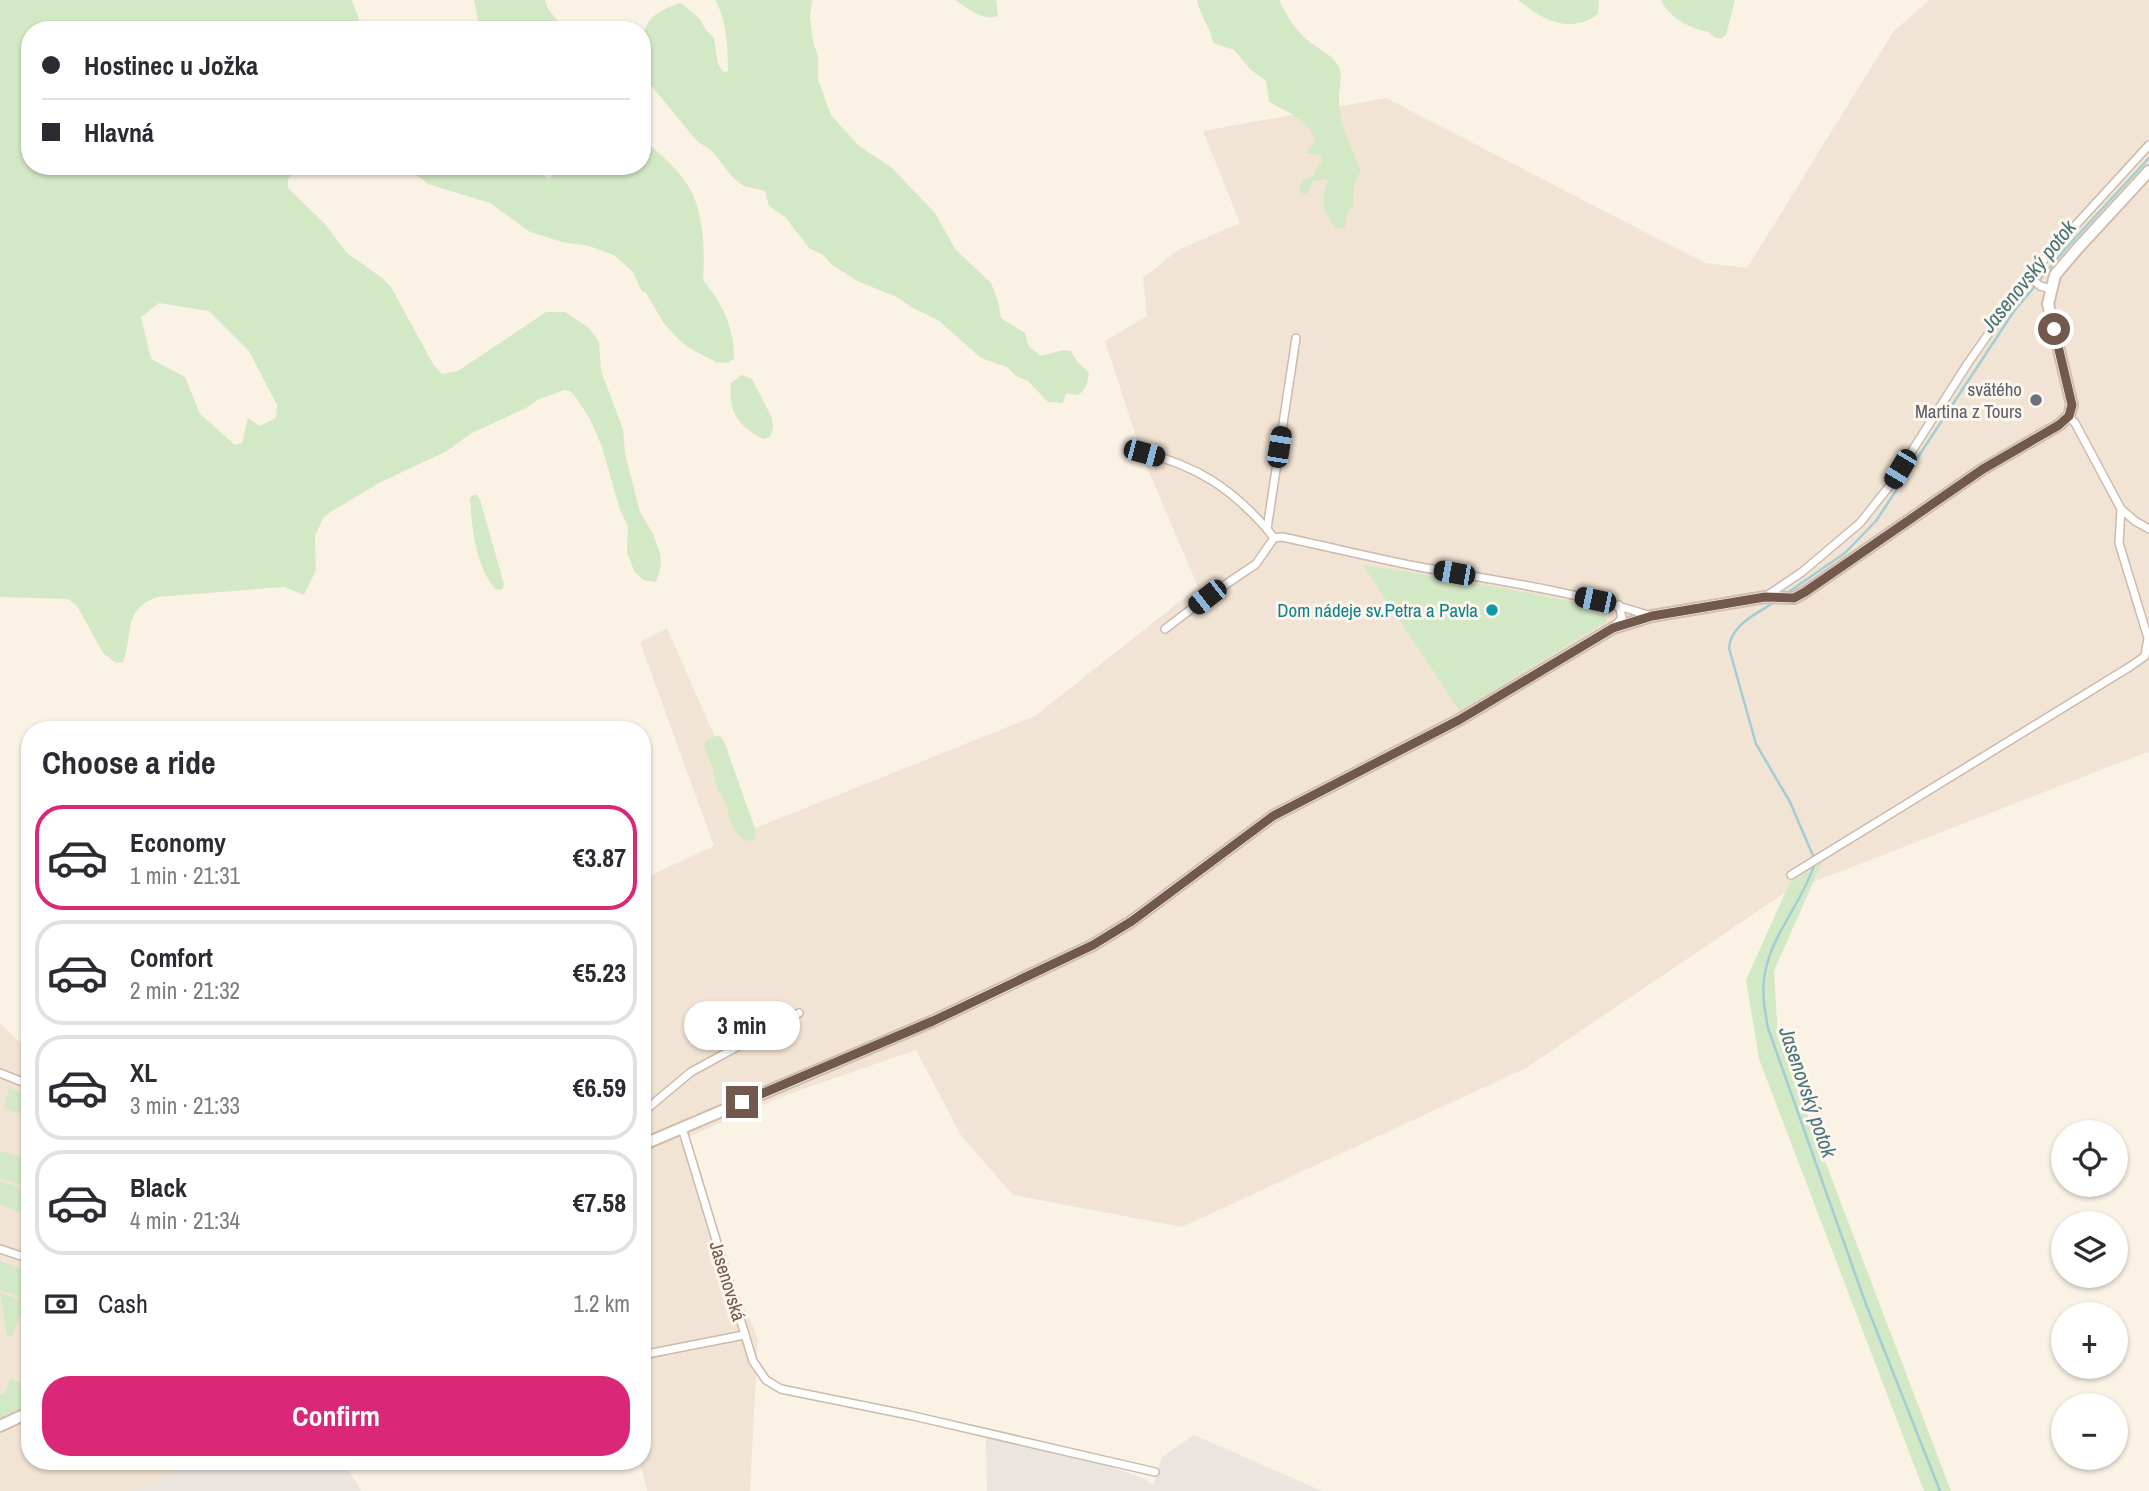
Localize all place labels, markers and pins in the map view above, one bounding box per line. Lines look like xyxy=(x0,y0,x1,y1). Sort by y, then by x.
place label: svätého Martina z Tours xyxy=(1915,376,2022,424)
marker: svätého Martina z Tours xyxy=(2028,392,2044,408)
place label: Dom nádeje sv.Petra a Pavla xyxy=(1277,597,1478,623)
marker: Dom nádeje sv.Petra a Pavla xyxy=(1484,602,1500,618)

